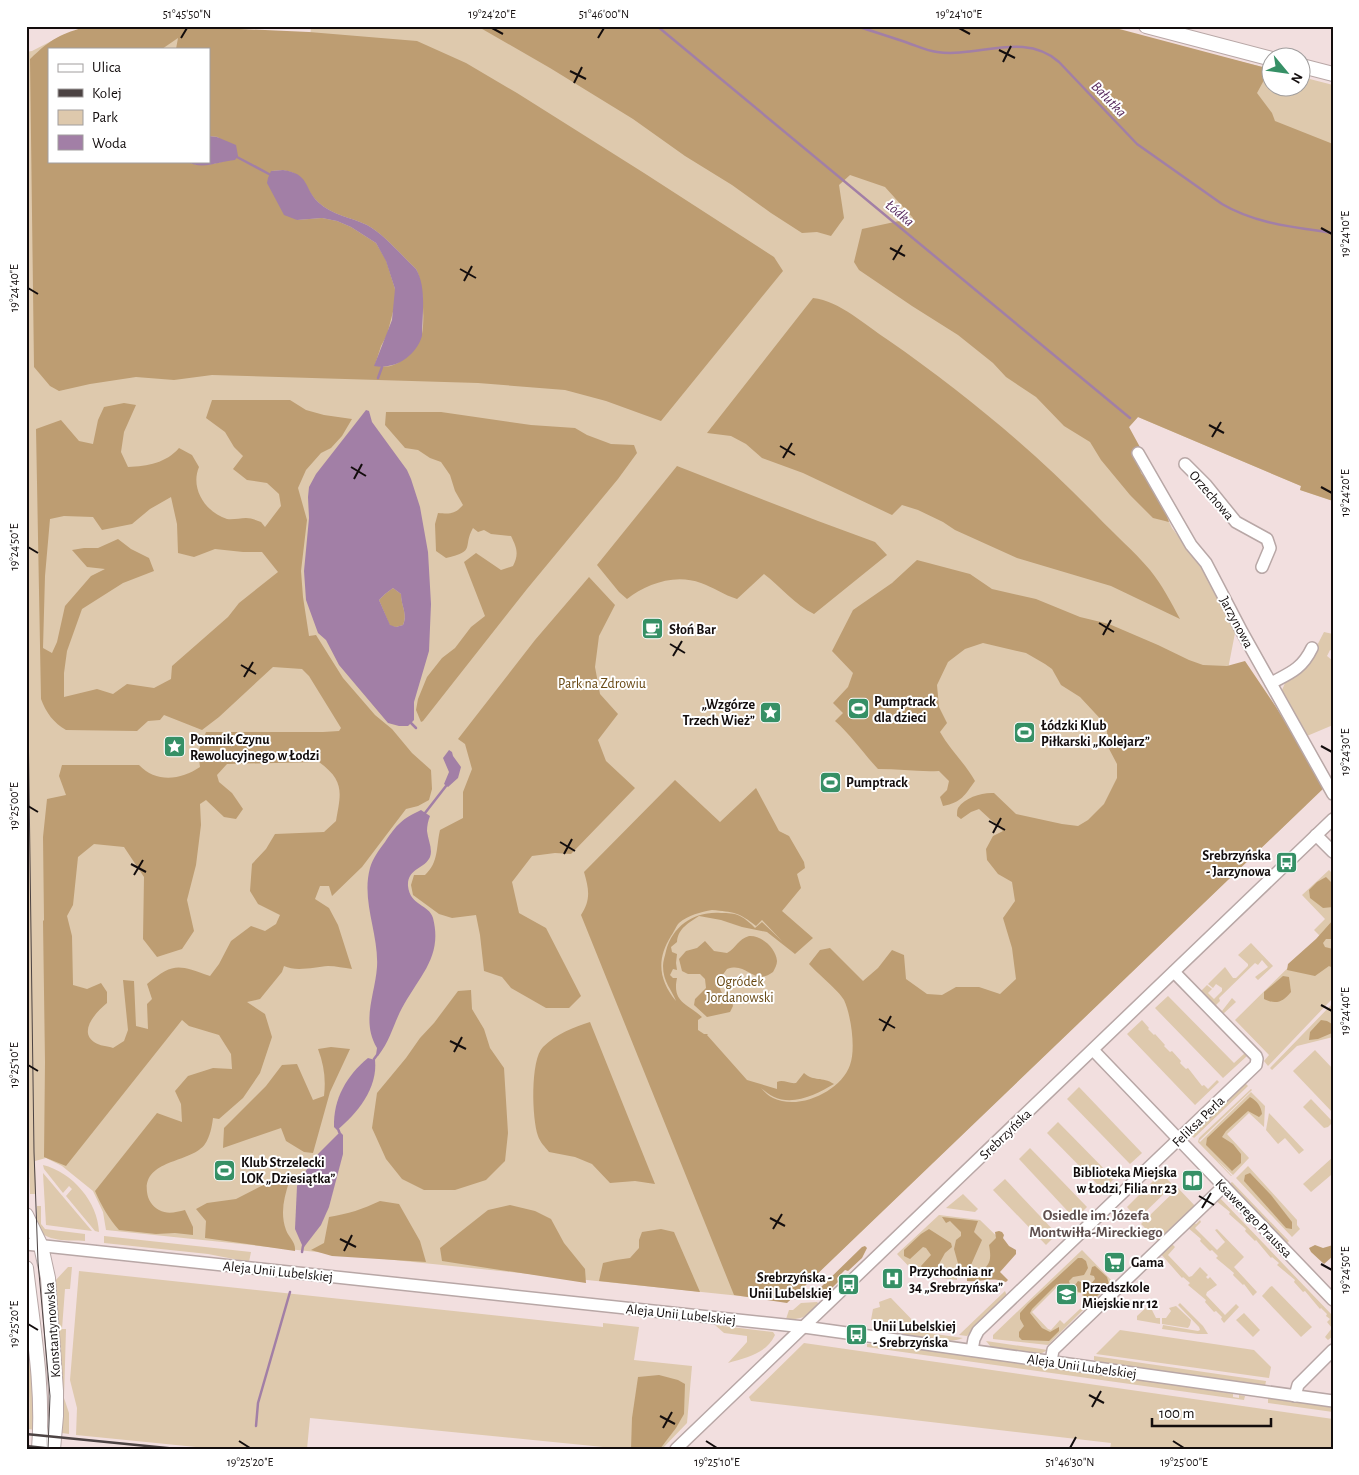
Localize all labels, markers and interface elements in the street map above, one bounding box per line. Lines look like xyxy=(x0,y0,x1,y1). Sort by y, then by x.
text: 51°45'50"N xyxy=(163,8,211,20)
text: 19°24'20"E xyxy=(468,8,516,20)
text: 51°46'00"N xyxy=(579,8,629,20)
text: 19°24'10"E xyxy=(936,8,982,20)
legend xyxy=(48,48,210,162)
north arrow xyxy=(1262,48,1312,98)
text: Ulica xyxy=(92,60,121,75)
text: N xyxy=(1288,70,1305,85)
water label: Bałutka xyxy=(1088,79,1129,120)
text: Kolej xyxy=(92,86,122,101)
text: Park xyxy=(92,110,118,125)
text: Woda xyxy=(92,136,127,151)
water label: Łódka xyxy=(883,197,917,229)
text: 19°24'10"E xyxy=(1339,211,1351,257)
text: 19°24'40"E xyxy=(8,264,20,312)
street label: Orzechowa xyxy=(1186,468,1237,523)
text: 19°24'20"E xyxy=(1339,469,1351,517)
text: 19°24'50"E xyxy=(8,523,20,571)
street label: Jarzynowa xyxy=(1217,594,1256,651)
cafe icon: Słoń Bar xyxy=(641,617,665,641)
place label: Słoń Bar xyxy=(669,623,716,637)
park label: Park na Zdrowiu xyxy=(558,677,646,691)
place label: Pumptrack dla dzieci xyxy=(874,695,936,725)
sports icon: Pumptrack dla dzieci xyxy=(846,697,870,721)
place label: „Wzgórze Trzech Wież” xyxy=(683,698,755,728)
place icon: „Wzgórze Trzech Wież” xyxy=(759,700,783,724)
place label: Łódzki Klub Piłkarski „Kolejarz” xyxy=(1040,719,1150,749)
sports icon: Łódzki Klub Piłkarski „Kolejarz” xyxy=(1013,721,1037,745)
text: 19°24'30"E xyxy=(1339,728,1351,775)
place label: Pomnik Czynu Rewolucyjnego w Łodzi xyxy=(190,733,319,763)
place icon: Pomnik Czynu Rewolucyjnego w Łodzi xyxy=(162,735,186,759)
sports icon: Pumptrack xyxy=(818,770,842,794)
place label: Pumptrack xyxy=(846,776,908,790)
text: 19°25'00"E xyxy=(8,782,20,830)
place label: Srebrzyńska - Jarzynowa xyxy=(1202,849,1271,879)
bus stop icon: Srebrzyńska - Jarzynowa xyxy=(1275,851,1299,875)
park label: Ogródek Jordanowski xyxy=(706,975,774,1005)
text: 19°24'40"E xyxy=(1339,987,1351,1035)
text: 19°25'10"E xyxy=(8,1042,20,1088)
street label: Feliksa Perla xyxy=(1170,1093,1228,1150)
street label: Srebrzyńska xyxy=(977,1106,1035,1163)
place label: Klub Strzelecki LOK „Dziesiątka” xyxy=(241,1156,335,1186)
sports icon: Klub Strzelecki LOK „Dziesiątka” xyxy=(213,1158,237,1182)
place label: Biblioteka Miejska w Łodzi, Filia nr 23 xyxy=(1073,1166,1177,1196)
library icon: Biblioteka Miejska w Łodzi, Filia nr 23 xyxy=(1181,1168,1205,1192)
street label: Ksawerego Praussa xyxy=(1212,1177,1295,1261)
district label: Osiedle im. Józefa Montwiłła-Mireckiego xyxy=(1029,1208,1163,1240)
text: 19°24'50"E xyxy=(1339,1246,1351,1294)
supermarket icon: Gama xyxy=(1103,1250,1127,1274)
place label: Gama xyxy=(1131,1256,1164,1270)
street label: Aleja Unii Lubelskiej xyxy=(222,1259,334,1285)
place label: Przychodnia nr 34 „Srebrzyńska” xyxy=(909,1265,1003,1295)
hospital icon: Przychodnia nr 34 „Srebrzyńska” xyxy=(881,1267,905,1291)
place label: Srebrzyńska - Unii Lubelskiej xyxy=(749,1271,832,1301)
bus stop icon: Srebrzyńska - Unii Lubelskiej xyxy=(836,1273,860,1297)
street label: Konstantynowska xyxy=(43,1281,63,1378)
place label: Przedszkole Miejskie nr 12 xyxy=(1082,1281,1158,1311)
school or university icon: Przedszkole Miejskie nr 12 xyxy=(1054,1283,1078,1307)
text: 19°25'20"E xyxy=(8,1300,20,1347)
street label: Aleja Unii Lubelskiej xyxy=(625,1302,737,1328)
place label: Unii Lubelskiej - Srebrzyńska xyxy=(873,1320,956,1350)
bus stop icon: Unii Lubelskiej - Srebrzyńska xyxy=(845,1322,869,1346)
street label: Aleja Unii Lubelskiej xyxy=(1026,1352,1138,1382)
scale bar xyxy=(1152,1395,1270,1427)
text: 100 m xyxy=(1159,1406,1194,1421)
text: 19°25'20"E xyxy=(227,1456,274,1468)
text: 19°25'10"E xyxy=(694,1456,740,1468)
text: 51°46'30"N xyxy=(1046,1456,1094,1468)
text: 19°25'00"E xyxy=(1160,1456,1208,1468)

